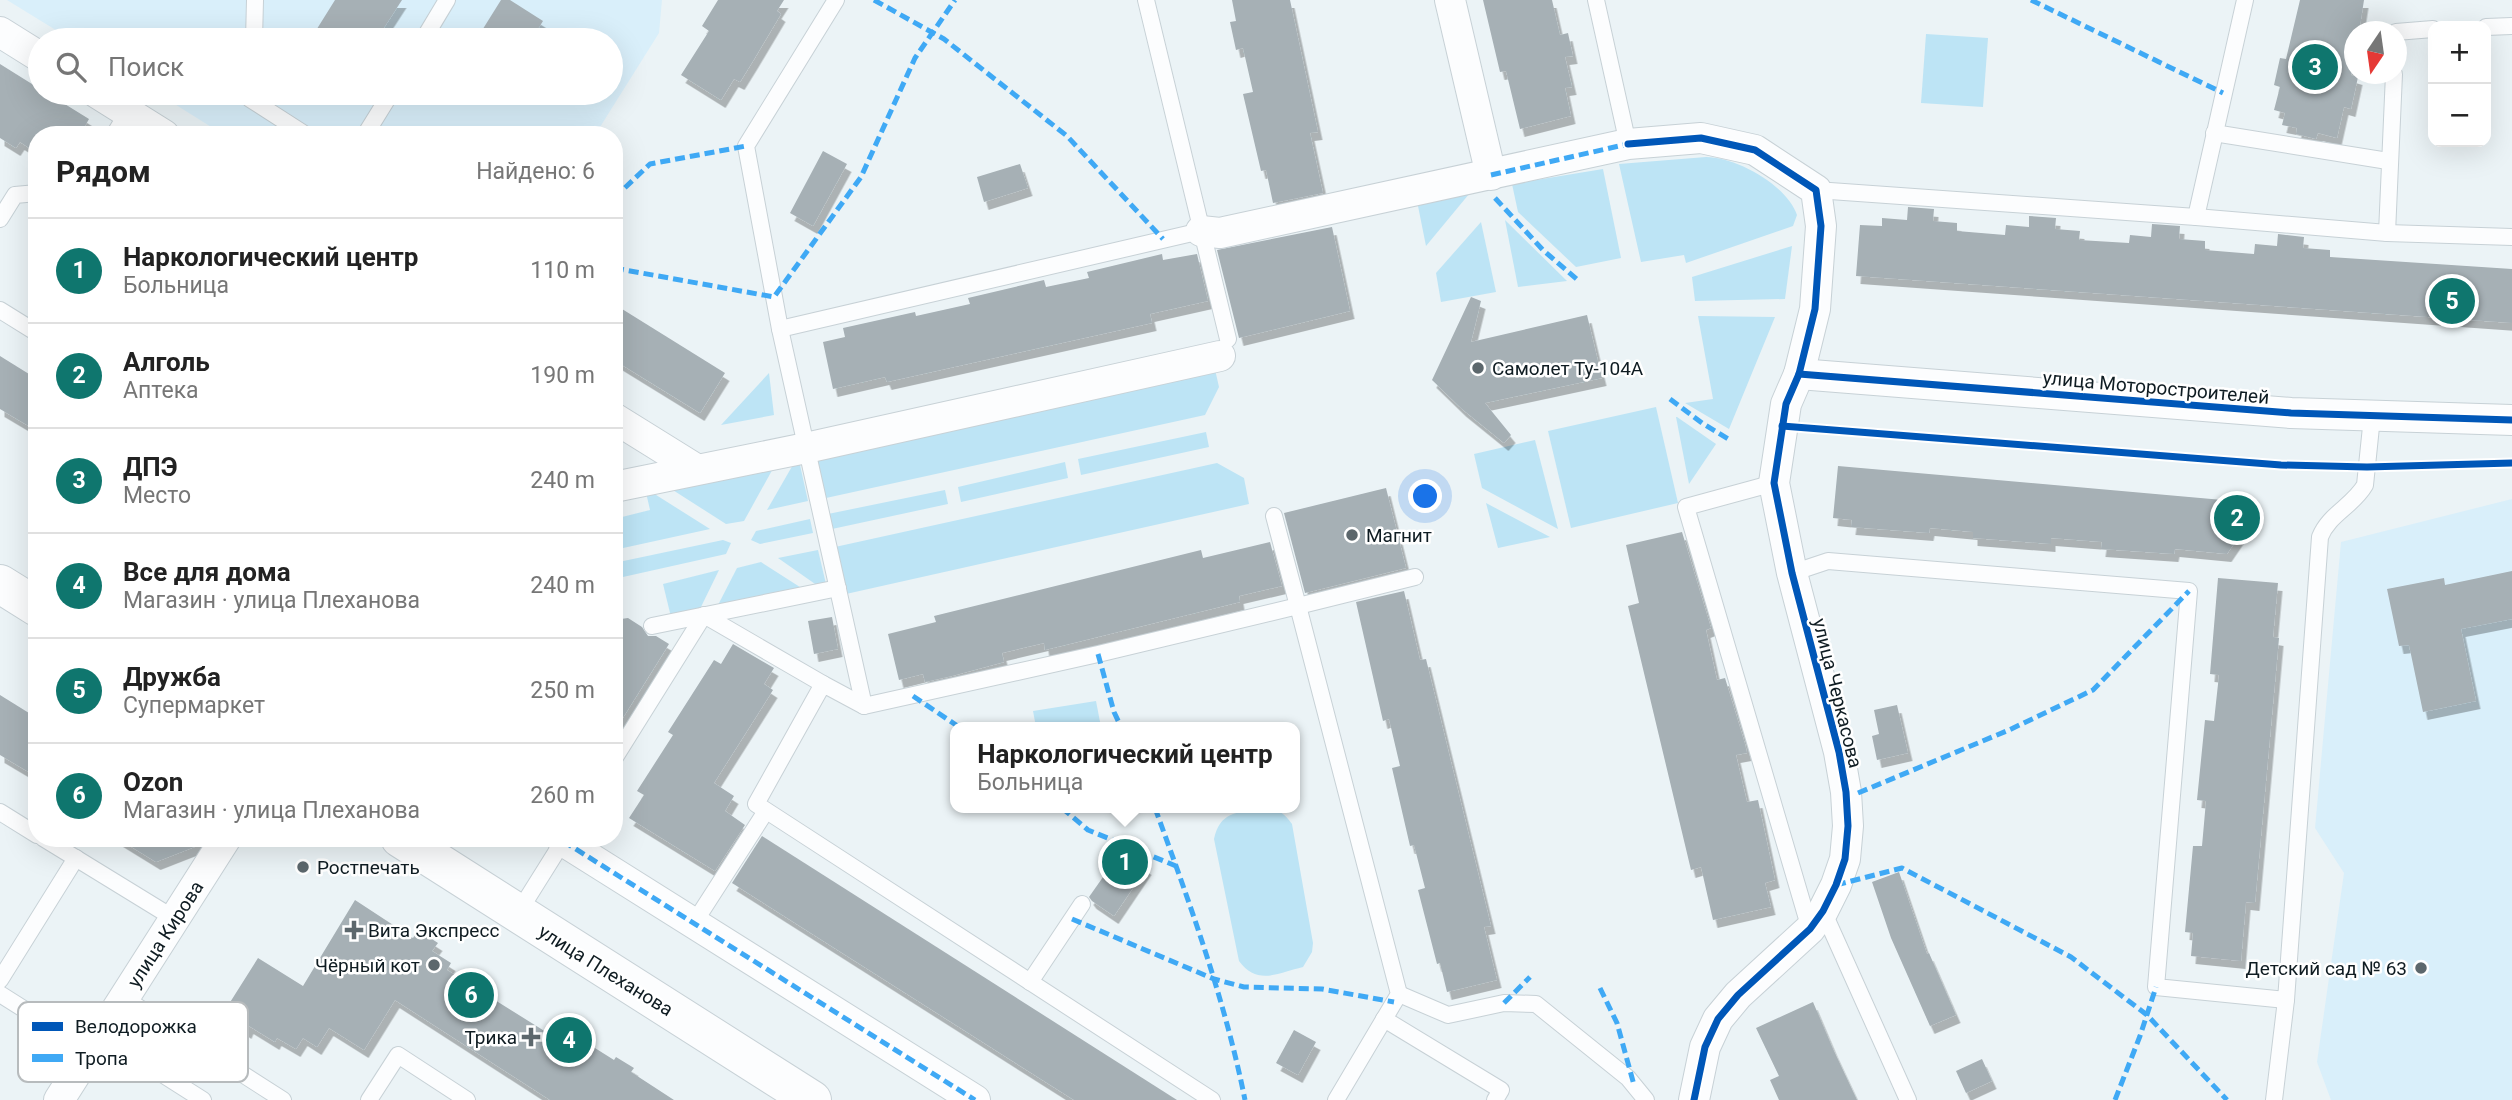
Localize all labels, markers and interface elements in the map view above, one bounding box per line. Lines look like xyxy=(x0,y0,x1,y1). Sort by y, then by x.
north arrow xyxy=(2344,21,2407,84)
map controls xyxy=(2428,21,2491,147)
button: + xyxy=(2428,21,2491,84)
search box xyxy=(28,28,623,105)
pin: 3 xyxy=(2292,41,2338,93)
icon: search xyxy=(52,48,90,86)
text: Поиск xyxy=(108,52,184,82)
button: − xyxy=(2428,84,2491,147)
text: Рядом xyxy=(56,154,151,189)
text: Найдено: 6 xyxy=(476,158,595,185)
text: Наркологический центр xyxy=(123,242,418,272)
text: 1 xyxy=(72,257,86,284)
text: 110 m xyxy=(530,257,595,284)
text: Больница xyxy=(123,272,229,299)
pin: 5 xyxy=(2429,275,2475,327)
text: Алголь xyxy=(123,347,210,377)
place label: Самолет Ту-104А xyxy=(1492,357,1644,380)
marker: Самолет Ту-104А xyxy=(1470,360,1486,376)
text: 2 xyxy=(72,362,86,389)
text: 190 m xyxy=(530,362,595,389)
street label: улица Моторостроителей xyxy=(2042,366,2270,409)
text: Аптека xyxy=(123,377,199,404)
text: ДПЭ xyxy=(123,452,178,482)
text: 3 xyxy=(72,467,86,494)
text: 240 m xyxy=(530,467,595,494)
your location xyxy=(1408,479,1442,513)
text: Место xyxy=(123,482,191,509)
pin: 2 xyxy=(2214,492,2260,544)
place label: Магнит xyxy=(1366,524,1432,547)
marker: Магнит xyxy=(1344,527,1360,543)
text: Все для дома xyxy=(123,557,291,587)
text: 4 xyxy=(72,572,86,599)
text: 240 m xyxy=(530,572,595,599)
text: Магазин · улица Плеханова xyxy=(123,587,420,614)
street label: улица Черкасова xyxy=(1808,616,1867,770)
text: Дружба xyxy=(123,662,221,692)
text: 5 xyxy=(72,677,86,704)
text: 250 m xyxy=(530,677,595,704)
text: Супермаркет xyxy=(123,692,265,719)
popup xyxy=(950,722,1300,813)
text: Наркологический центр xyxy=(977,739,1273,769)
text: Ozon xyxy=(123,767,183,797)
text: Больница xyxy=(977,769,1083,796)
text: 6 xyxy=(72,782,86,809)
text: 260 m xyxy=(530,782,595,809)
text: Магазин · улица Плеханова xyxy=(123,797,420,824)
pin: 1 xyxy=(1102,836,1148,888)
place label: Ростпечать xyxy=(317,856,420,879)
marker: Ростпечать xyxy=(295,859,311,875)
street label: улица Кирова xyxy=(122,877,208,992)
place label: Вита Экспресс xyxy=(368,919,499,942)
street label: улица Плеханова xyxy=(534,920,677,1021)
marker: Вита Экспресс xyxy=(346,922,362,938)
place label: Чёрный кот xyxy=(315,954,420,977)
marker: Чёрный кот xyxy=(426,957,442,973)
place label: Детский сад № 63 xyxy=(2245,957,2407,980)
marker: Детский сад № 63 xyxy=(2413,960,2429,976)
pin: 6 xyxy=(448,969,494,1021)
legend xyxy=(18,1002,248,1082)
pin: 4 xyxy=(546,1014,592,1066)
text: Велодорожка xyxy=(75,1015,197,1038)
place label: Трика xyxy=(464,1026,517,1049)
marker: Трика xyxy=(523,1029,539,1045)
text: Тропа xyxy=(75,1047,128,1070)

